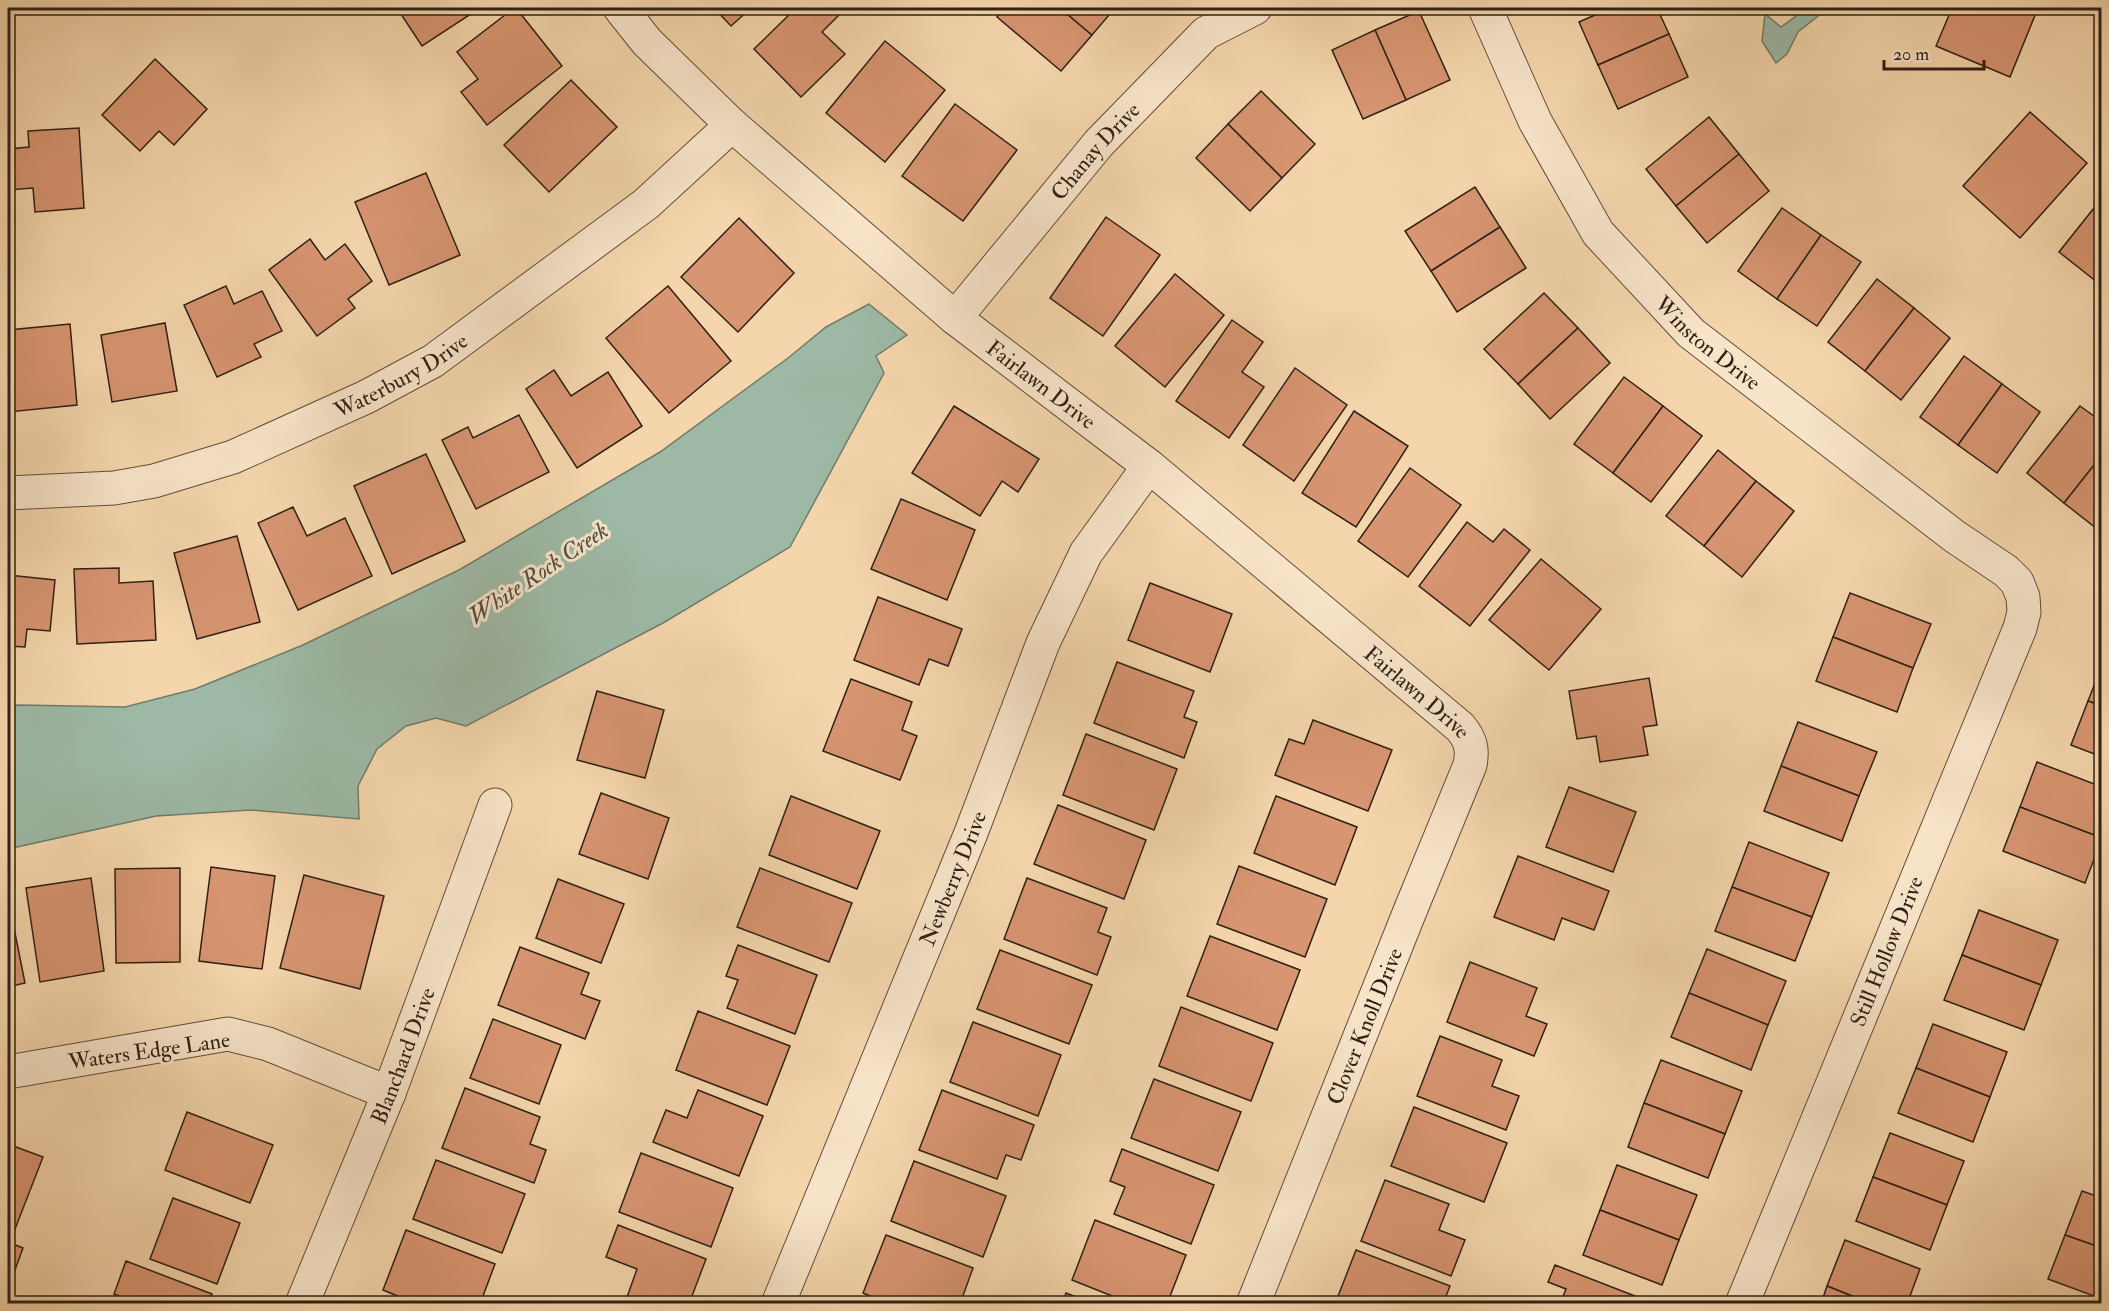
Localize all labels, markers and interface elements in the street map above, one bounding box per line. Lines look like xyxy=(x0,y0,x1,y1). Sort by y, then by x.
scale bar xyxy=(1884,33,1984,71)
text: 20 m xyxy=(1893,43,1929,66)
street label: Chanay Drive xyxy=(1045,97,1146,206)
street label: Winston Drive xyxy=(1648,290,1766,397)
street label: Waterbury Drive xyxy=(329,327,474,425)
street label: Fairlawn Drive xyxy=(981,334,1101,436)
water label: White Rock Creek xyxy=(462,515,615,632)
street label: Fairlawn Drive xyxy=(1358,640,1477,744)
street label: Newberry Drive xyxy=(913,807,993,950)
street label: Still Hollow Drive xyxy=(1844,872,1930,1031)
street label: Clover Knoll Drive xyxy=(1321,944,1409,1109)
street label: Blanchard Drive xyxy=(365,984,442,1128)
street label: Waters Edge Lane xyxy=(65,1026,232,1076)

